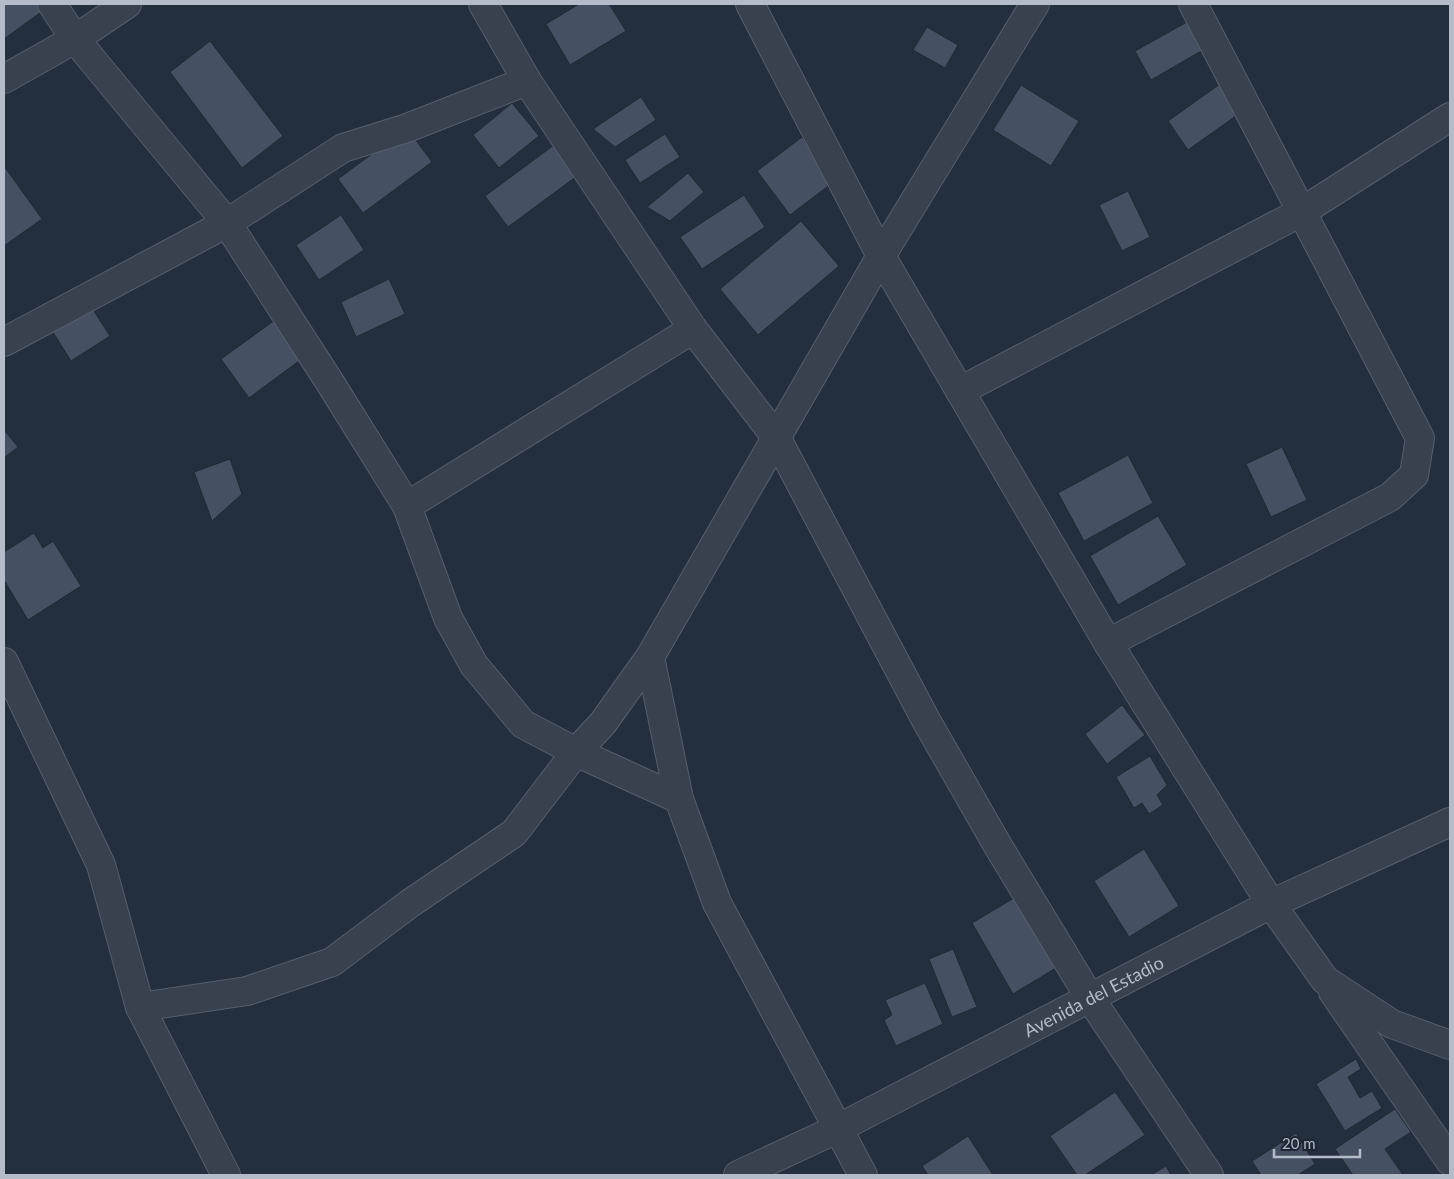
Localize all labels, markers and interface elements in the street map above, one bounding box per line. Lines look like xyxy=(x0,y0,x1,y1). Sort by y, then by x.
street label: Avenida del Estadio xyxy=(1020,951,1167,1041)
scale bar xyxy=(1274,1126,1360,1158)
text: 20 m xyxy=(1282,1134,1316,1152)

